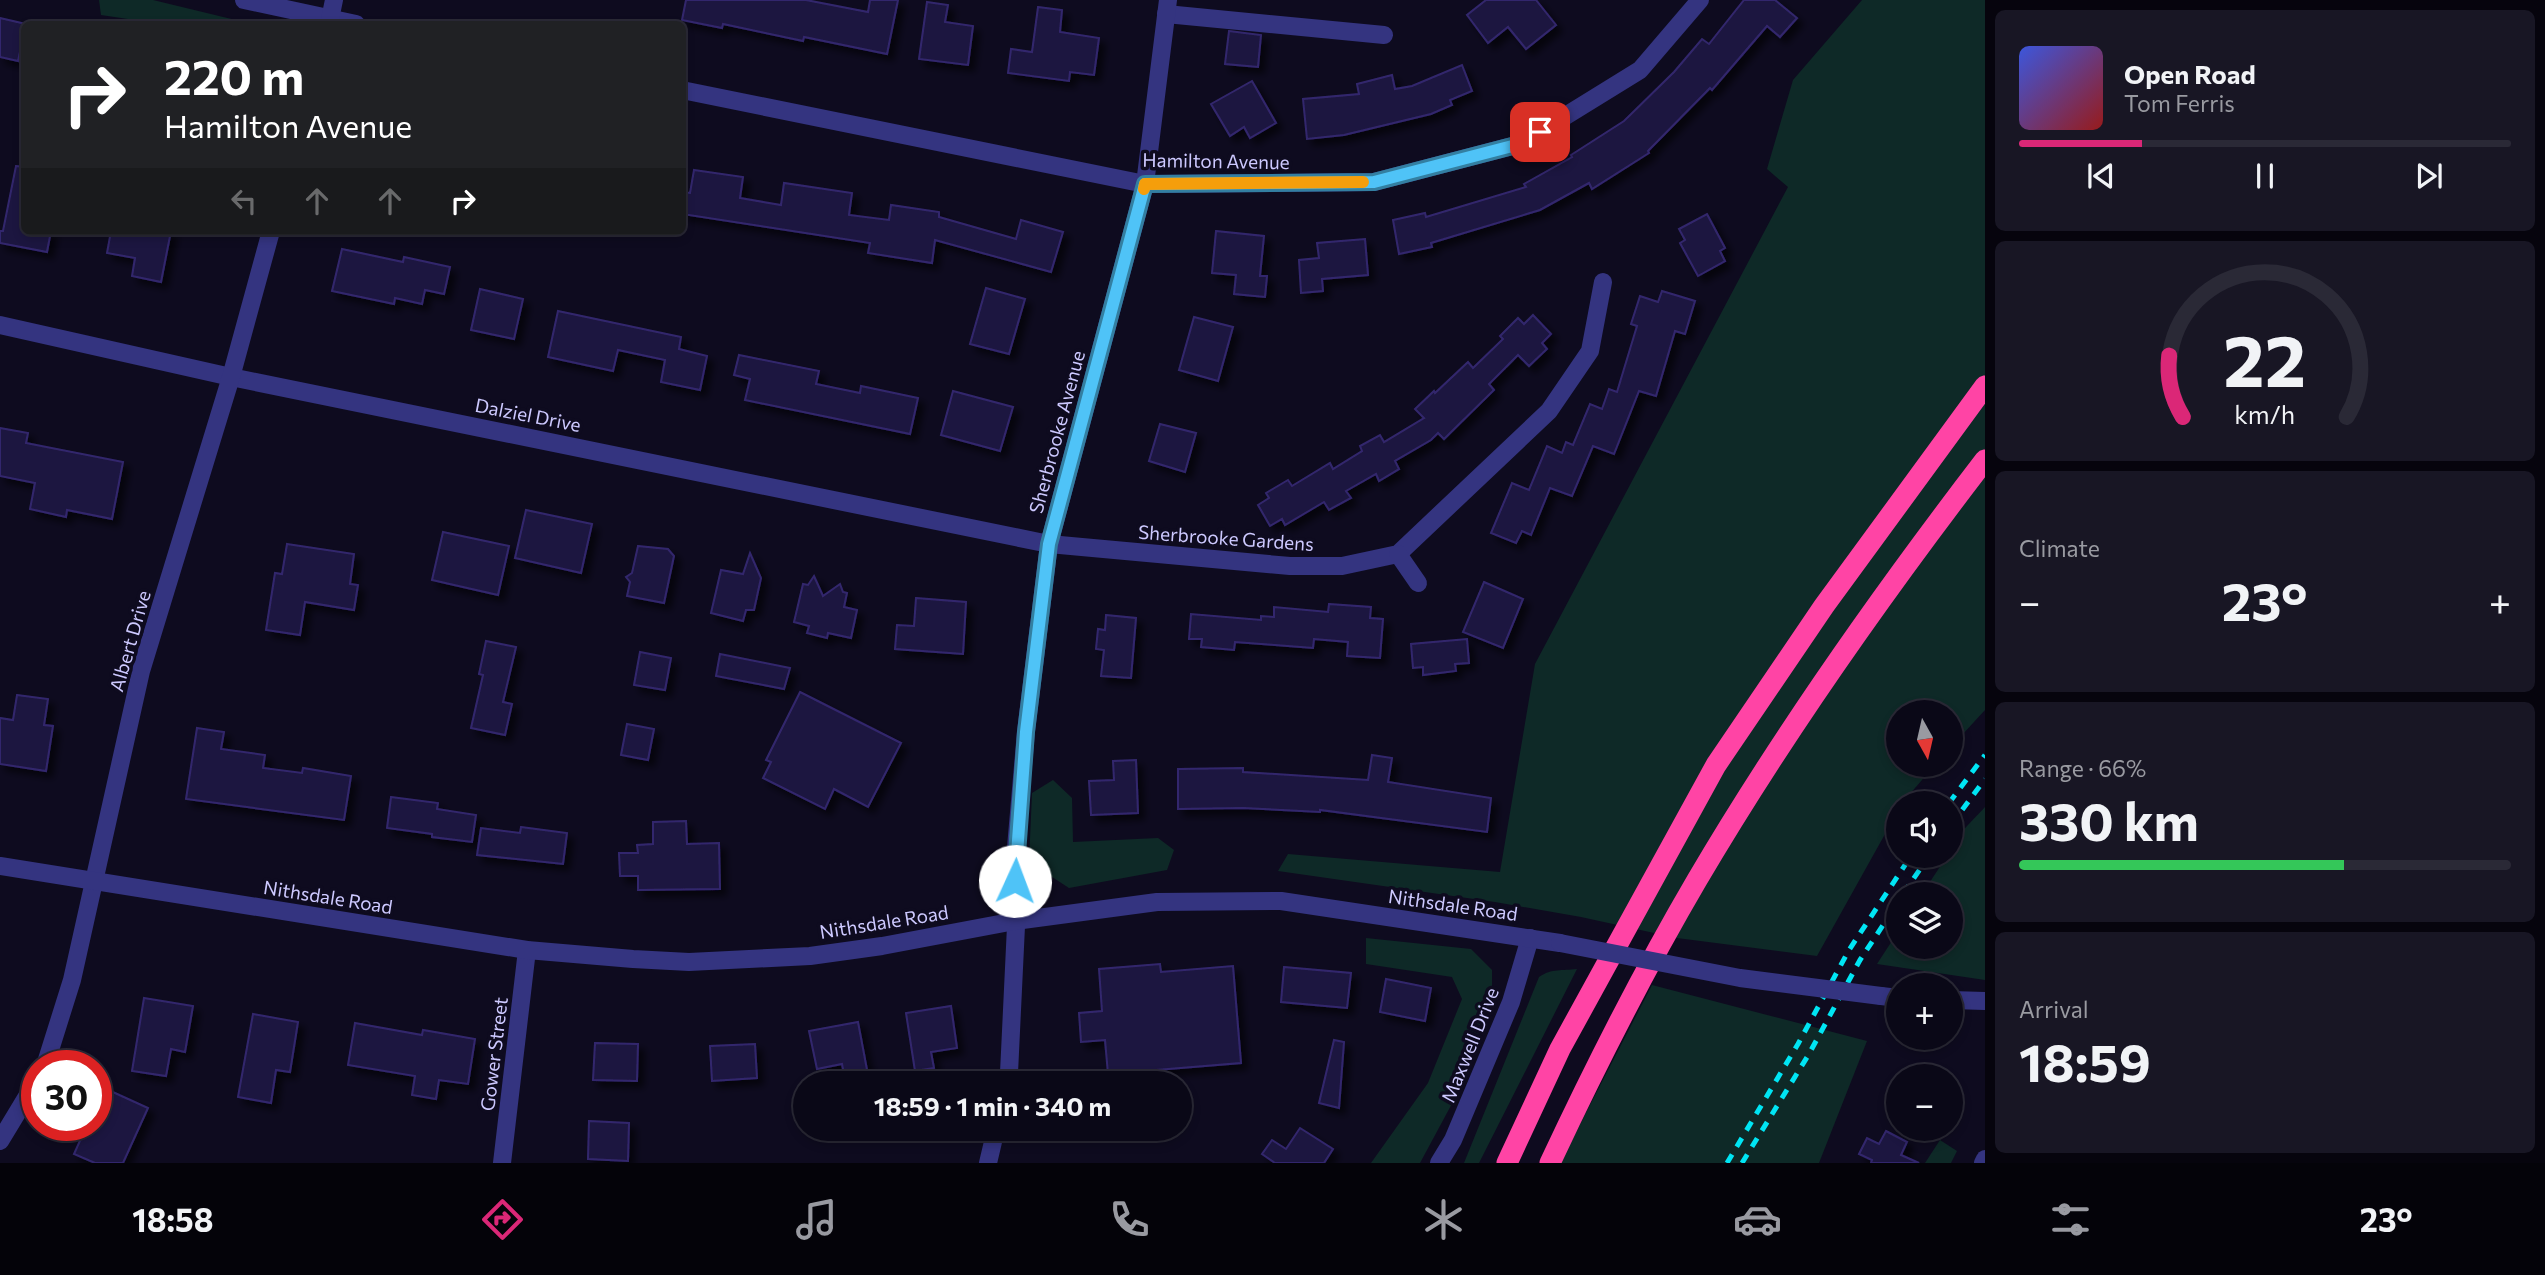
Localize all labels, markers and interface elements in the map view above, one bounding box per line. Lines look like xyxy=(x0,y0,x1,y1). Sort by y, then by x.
text: 220 m xyxy=(164,45,304,105)
icon: right xyxy=(49,49,140,140)
text: Open Road xyxy=(2124,58,2256,89)
text: Tom Ferris xyxy=(2124,89,2235,117)
pin xyxy=(1510,102,1570,162)
text: Hamilton Avenue xyxy=(164,105,412,145)
icon: arrive xyxy=(1521,113,1559,151)
street label: Hamilton Avenue xyxy=(1142,148,1290,173)
icon: previous xyxy=(2082,157,2120,195)
icon: pause xyxy=(2246,157,2284,195)
icon: next xyxy=(2410,157,2448,195)
icon: left xyxy=(225,182,263,220)
icon: ahead xyxy=(298,182,336,220)
icon: ahead xyxy=(371,182,409,220)
icon: right xyxy=(444,182,482,220)
text: 22 xyxy=(2224,313,2306,402)
street label: Sherbrooke Avenue xyxy=(1024,348,1089,516)
street label: Dalziel Drive xyxy=(473,393,583,436)
text: km/h xyxy=(2235,399,2295,429)
street label: Sherbrooke Gardens xyxy=(1137,520,1315,555)
text: Climate xyxy=(2019,534,2100,562)
text: 23° xyxy=(2222,568,2308,632)
text: − xyxy=(2019,577,2041,624)
text: + xyxy=(2489,577,2511,624)
street label: Albert Drive xyxy=(104,588,155,694)
north arrow xyxy=(1886,700,1964,777)
map controls xyxy=(1886,700,1963,1141)
text: Range · 66% xyxy=(2019,754,2146,782)
text: 330 km xyxy=(2019,788,2199,852)
button: sound xyxy=(1886,791,1963,868)
position arrow xyxy=(978,844,1052,918)
street label: Nithsdale Road xyxy=(262,875,394,918)
button: layers xyxy=(1886,882,1963,959)
street label: Nithsdale Road xyxy=(1387,884,1519,925)
street label: Nithsdale Road xyxy=(818,900,950,943)
button: + xyxy=(1886,973,1963,1050)
street label: Maxwell Drive xyxy=(1436,984,1503,1106)
street label: Gower Street xyxy=(475,995,512,1112)
text: Arrival xyxy=(2019,995,2089,1023)
text: 18:59 xyxy=(2019,1029,2151,1093)
speed limit sign: 30 xyxy=(21,1050,112,1141)
button: − xyxy=(1886,1064,1963,1141)
text: 18:59 · 1 min · 340 m xyxy=(874,1090,1111,1121)
icon: directions xyxy=(478,1195,527,1244)
icon: music xyxy=(792,1195,841,1244)
icon: phone xyxy=(1105,1195,1154,1244)
icon: climate xyxy=(1419,1195,1468,1244)
icon: car xyxy=(1733,1195,1782,1244)
icon: filters xyxy=(2046,1195,2095,1244)
text: 18:58 xyxy=(132,1199,213,1239)
text: 23° xyxy=(2360,1199,2413,1239)

